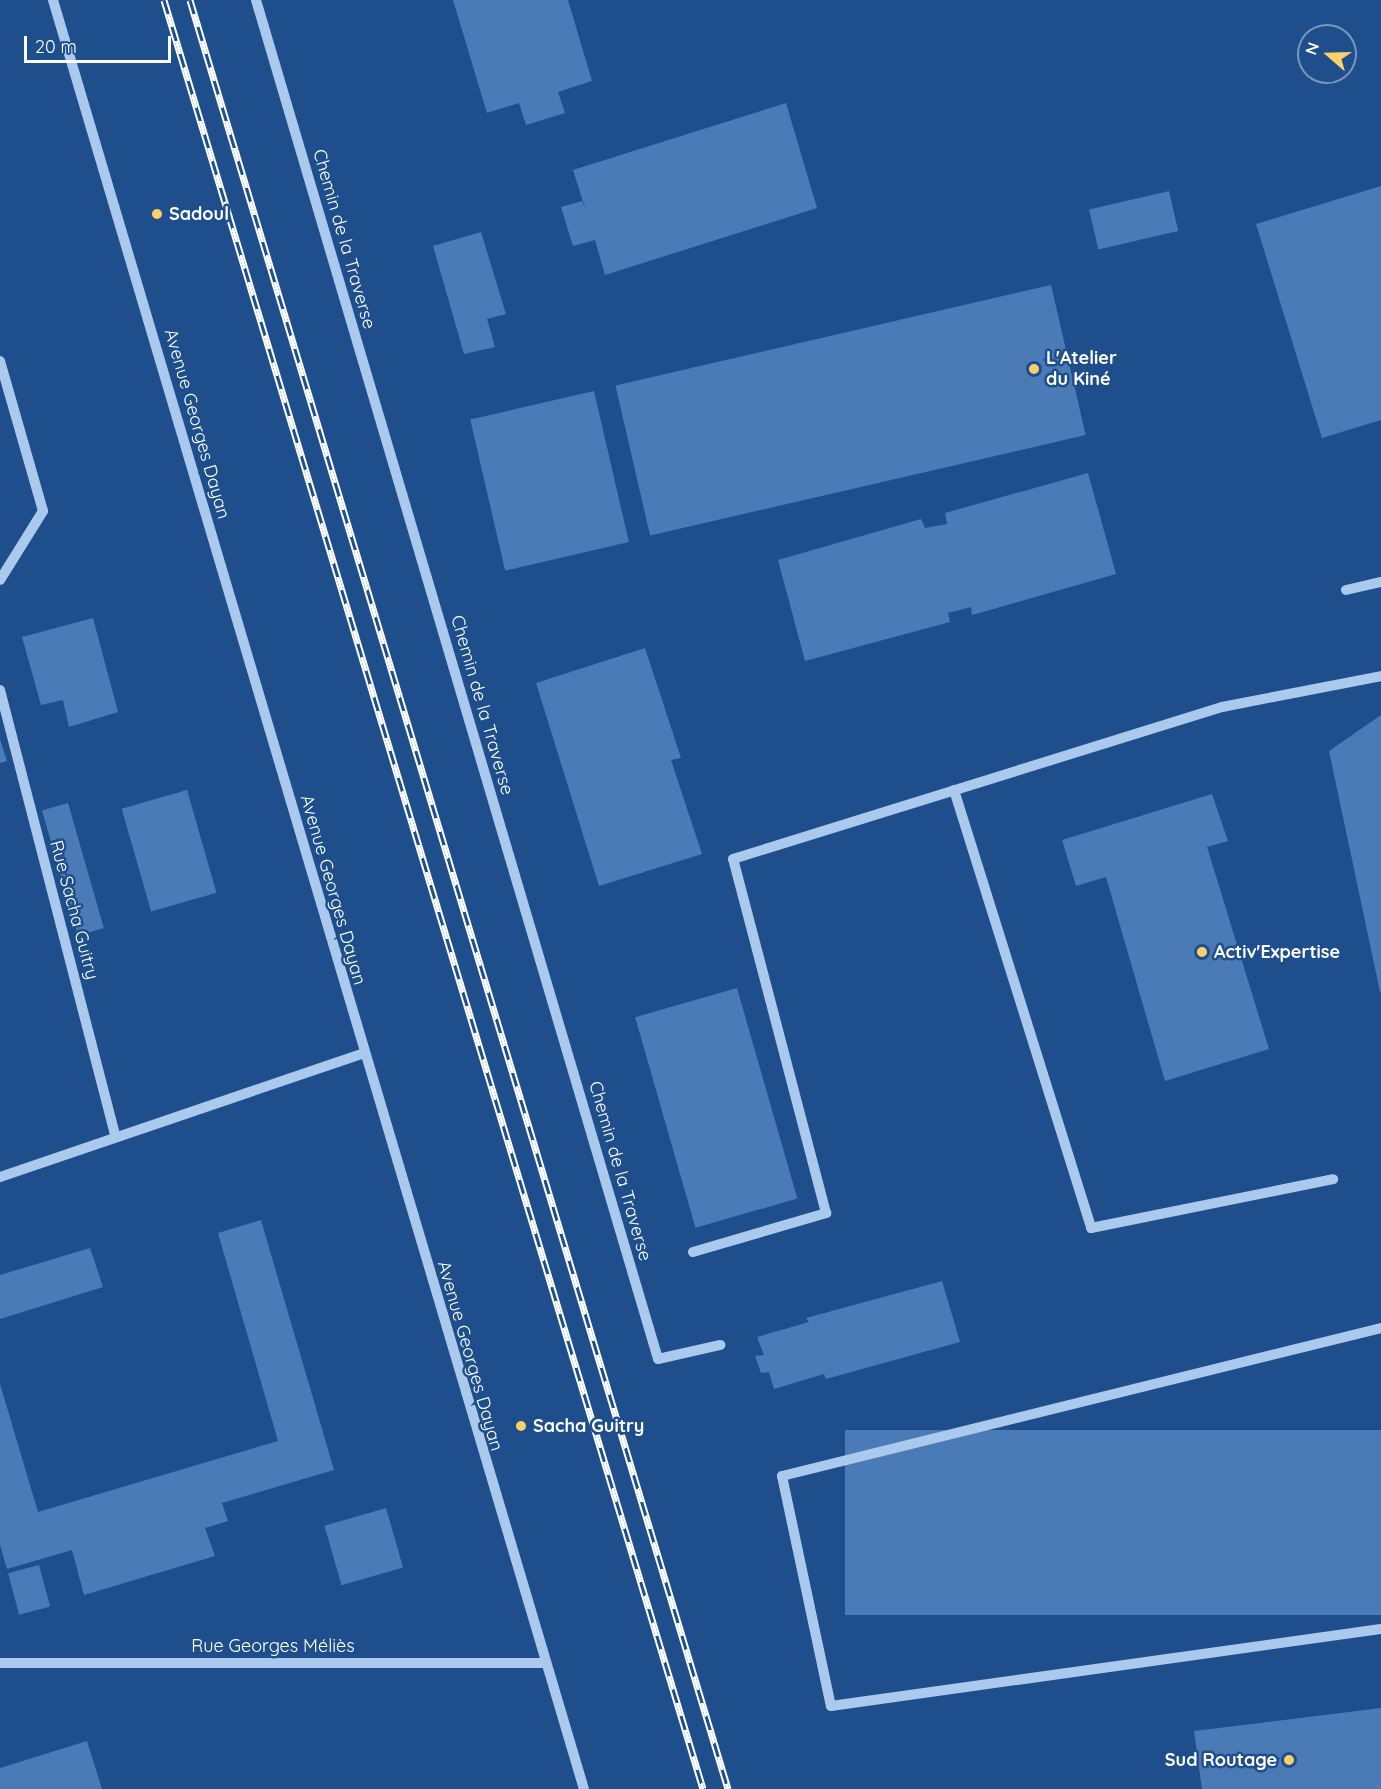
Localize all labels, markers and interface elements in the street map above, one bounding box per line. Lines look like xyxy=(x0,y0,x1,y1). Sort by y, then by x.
scale bar xyxy=(27,24,174,62)
north arrow xyxy=(1297,24,1357,84)
text: 20 m xyxy=(35,35,77,58)
text: N xyxy=(1301,40,1323,57)
street label: Chemin de la Traverse xyxy=(308,147,380,331)
place label: Sadoul xyxy=(169,203,229,225)
marker: Sadoul xyxy=(150,207,164,221)
street label: Avenue Georges Dayan xyxy=(160,327,234,521)
place label: L'Atelier du Kiné xyxy=(1046,348,1117,391)
marker: L'Atelier du Kiné xyxy=(1027,362,1041,376)
street label: Chemin de la Traverse xyxy=(446,613,518,797)
street label: Avenue Georges Dayan xyxy=(296,793,370,987)
street label: Rue Sacha Guitry xyxy=(45,838,103,982)
place label: Activ'Expertise xyxy=(1214,941,1340,963)
marker: Activ'Expertise xyxy=(1195,945,1209,959)
street label: Chemin de la Traverse xyxy=(584,1079,656,1263)
street label: Avenue Georges Dayan xyxy=(433,1259,507,1453)
place label: Sacha Guitry xyxy=(533,1415,644,1437)
marker: Sacha Guitry xyxy=(514,1419,528,1433)
street label: Rue Georges Méliès xyxy=(191,1635,355,1657)
place label: Sud Routage xyxy=(1165,1749,1277,1771)
marker: Sud Routage xyxy=(1282,1753,1296,1767)

